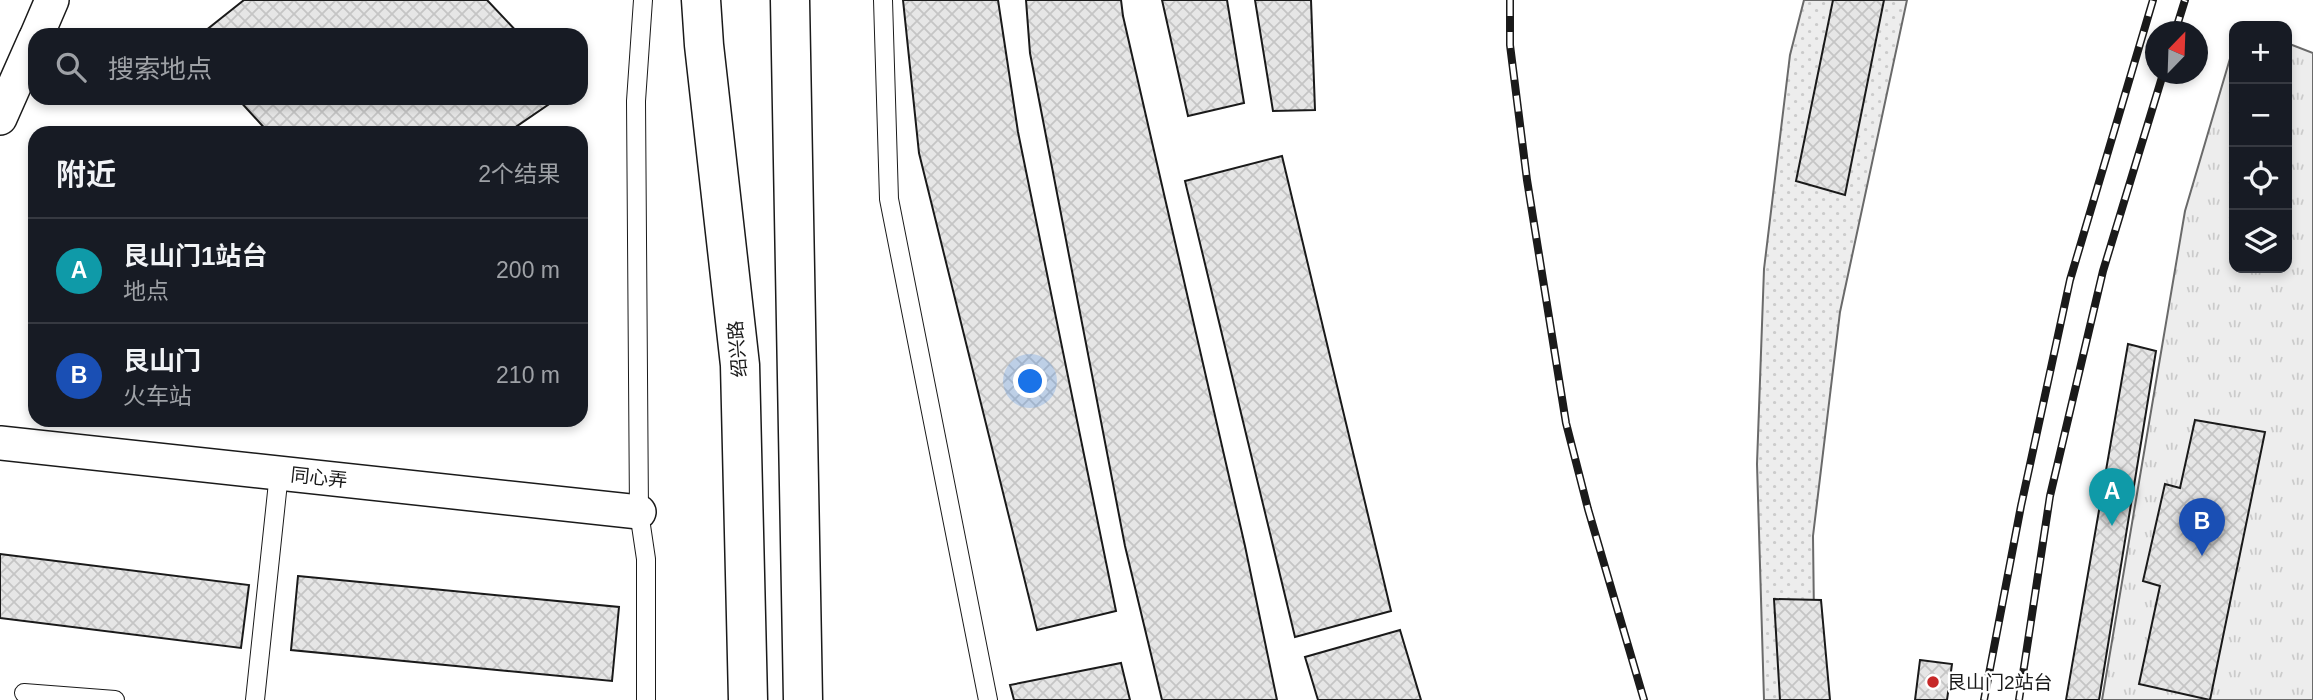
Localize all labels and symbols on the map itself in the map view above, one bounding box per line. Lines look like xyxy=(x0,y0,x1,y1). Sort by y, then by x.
north arrow xyxy=(2145,21,2208,84)
street label: 绍兴路 xyxy=(725,320,750,378)
your location xyxy=(1013,364,1047,398)
street label: 同心弄 xyxy=(289,464,348,491)
pin: A xyxy=(2089,468,2135,526)
pin: B xyxy=(2179,498,2225,556)
place label: 艮山门2站台 xyxy=(1947,672,2053,693)
marker: 艮山门2站台 xyxy=(1925,674,1941,690)

